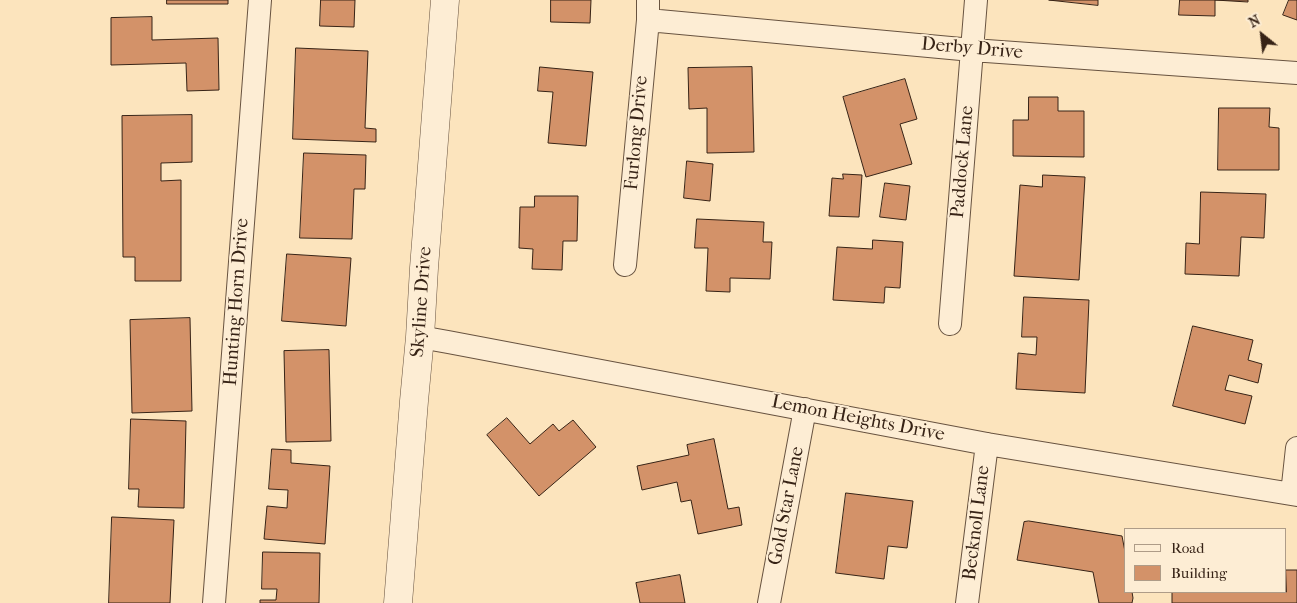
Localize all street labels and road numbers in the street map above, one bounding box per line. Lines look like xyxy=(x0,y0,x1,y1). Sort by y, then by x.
street label: Derby Drive xyxy=(920,33,1024,65)
street label: Furlong Drive xyxy=(621,75,653,191)
street label: Paddock Lane xyxy=(947,105,979,219)
street label: Hunting Horn Drive xyxy=(220,217,254,387)
street label: Skyline Drive xyxy=(407,246,437,358)
street label: Lemon Heights Drive xyxy=(769,391,947,447)
street label: Gold Star Lane xyxy=(764,445,810,567)
street label: Becknoll Lane xyxy=(959,464,995,582)

